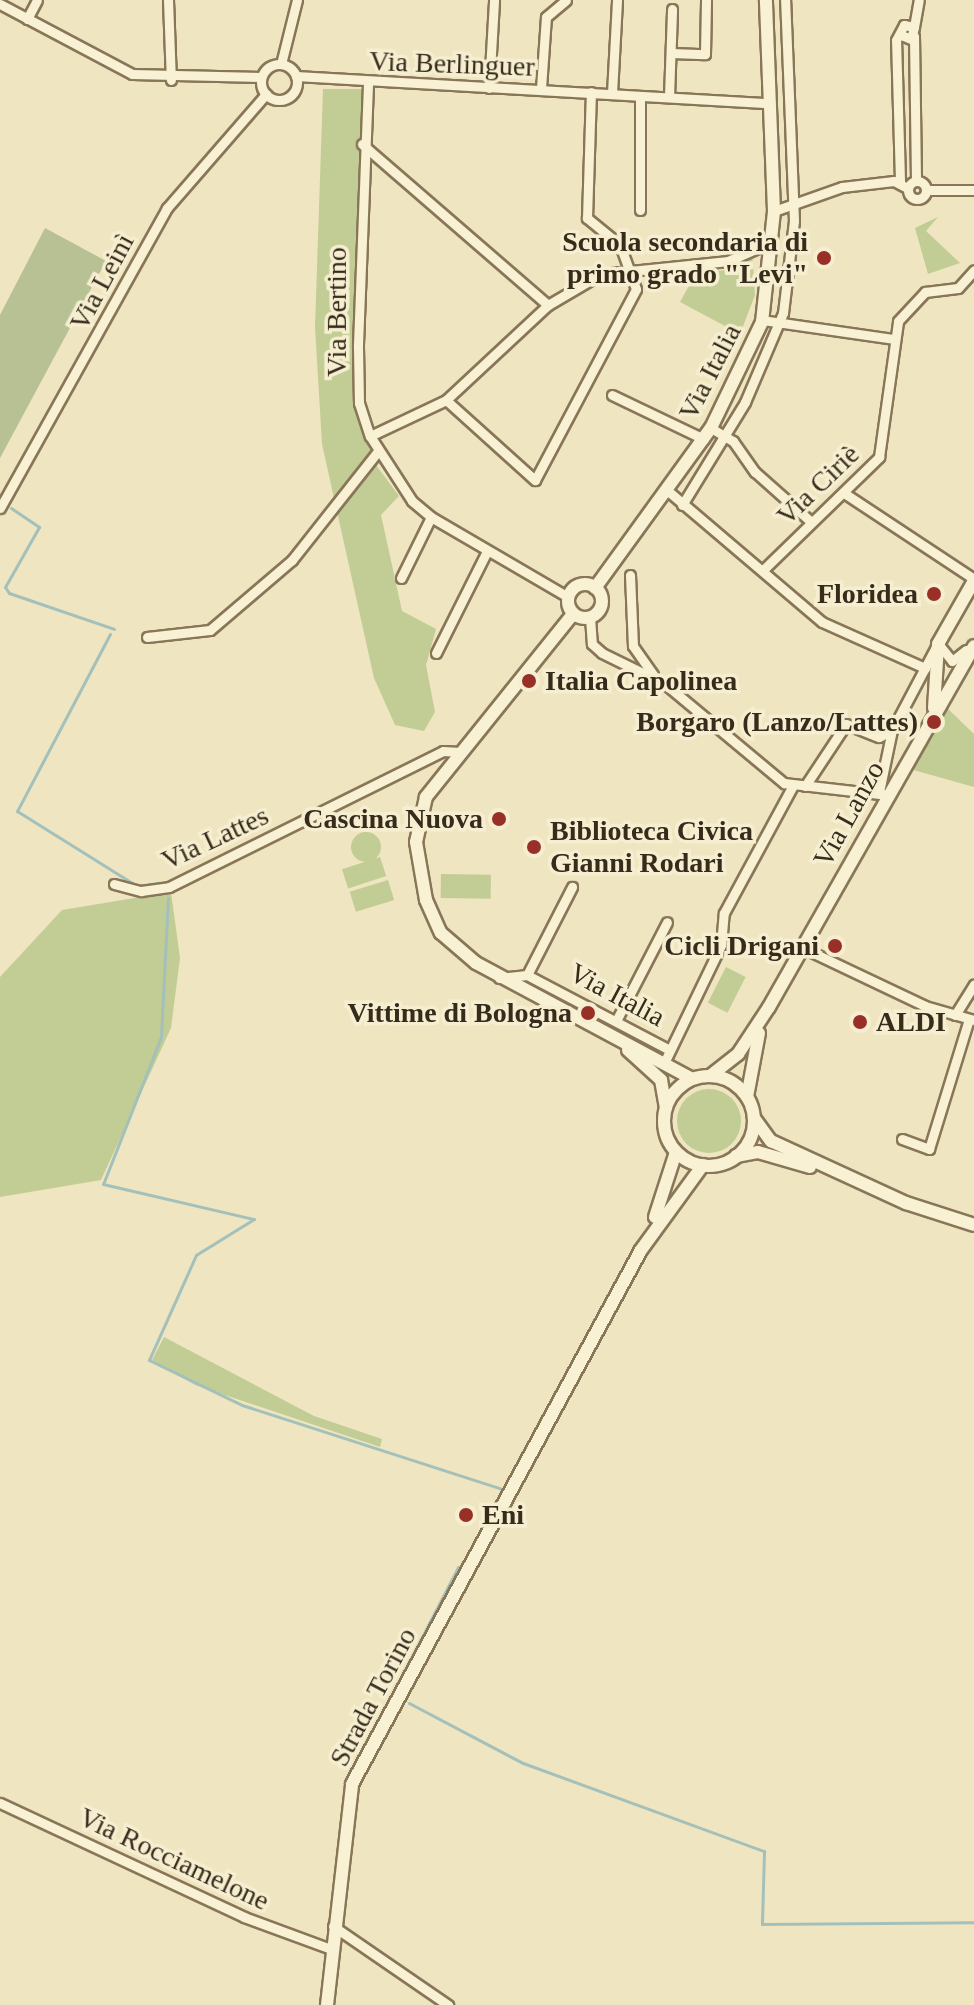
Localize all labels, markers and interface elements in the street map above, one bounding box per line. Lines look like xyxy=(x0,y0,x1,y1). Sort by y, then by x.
street label: Via Berlinguer xyxy=(369,44,535,84)
place label: Scuola secondaria di primo grado "Levi" xyxy=(562,225,808,291)
street label: Via Leinì xyxy=(63,228,141,336)
street label: Via Bertino xyxy=(320,247,354,377)
marker: Scuola secondaria di primo grado "Levi" xyxy=(815,249,833,267)
street label: Via Italia xyxy=(672,318,748,426)
street label: Via Ciriè xyxy=(770,438,866,532)
place label: Floridea xyxy=(817,577,918,611)
marker: Floridea xyxy=(925,585,943,603)
place label: Italia Capolinea xyxy=(545,664,737,698)
marker: Italia Capolinea xyxy=(520,672,538,690)
place label: Borgaro (Lanzo/Lattes) xyxy=(636,705,918,739)
marker: Borgaro (Lanzo/Lattes) xyxy=(925,713,943,731)
street label: Via Lanzo xyxy=(806,755,892,873)
street label: Via Lattes xyxy=(156,799,274,877)
place label: Cascina Nuova xyxy=(303,802,483,836)
marker: Cascina Nuova xyxy=(490,810,508,828)
place label: Biblioteca Civica Gianni Rodari xyxy=(550,814,753,880)
marker: Biblioteca Civica Gianni Rodari xyxy=(525,838,543,856)
place label: Cicli Drigani xyxy=(664,929,819,963)
marker: Cicli Drigani xyxy=(826,937,844,955)
street label: Via Italia xyxy=(564,956,670,1034)
place label: Vittime di Bologna xyxy=(347,996,572,1030)
marker: Vittime di Bologna xyxy=(579,1004,597,1022)
place label: ALDI xyxy=(876,1005,946,1039)
marker: ALDI xyxy=(851,1013,869,1031)
place label: Eni xyxy=(482,1498,524,1532)
marker: Eni xyxy=(457,1506,475,1524)
street label: Strada Torino xyxy=(322,1622,424,1772)
street label: Via Rocciamelone xyxy=(74,1800,274,1918)

